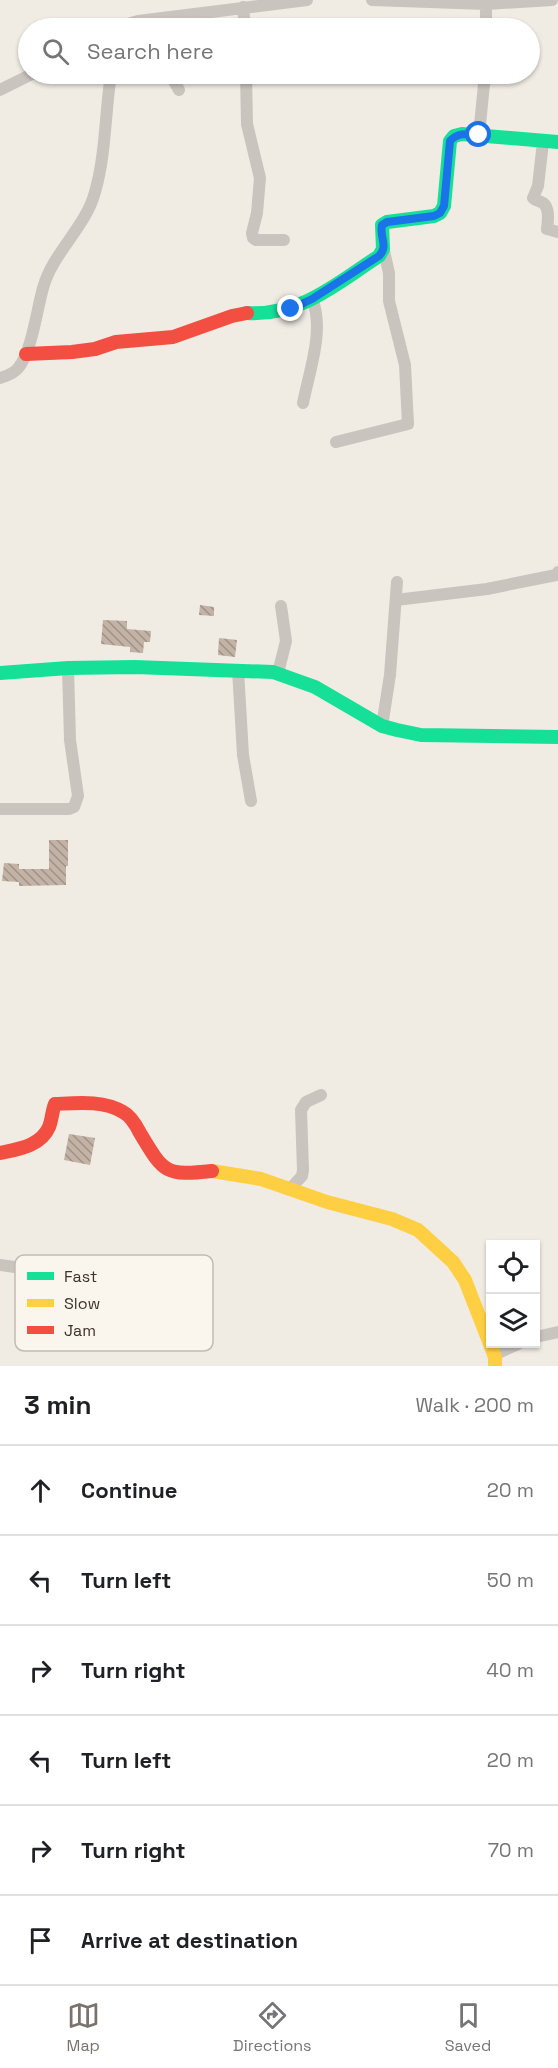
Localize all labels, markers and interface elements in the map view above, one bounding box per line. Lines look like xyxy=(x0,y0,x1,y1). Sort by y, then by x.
search box xyxy=(18,18,540,84)
icon: search xyxy=(39,35,72,68)
text: Search here xyxy=(87,37,214,65)
route start xyxy=(465,121,491,147)
route end xyxy=(277,295,303,321)
map controls xyxy=(486,1240,540,1348)
button: locate xyxy=(486,1240,540,1294)
legend xyxy=(15,1255,213,1351)
text: Fast xyxy=(64,1266,97,1287)
text: Slow xyxy=(64,1293,100,1314)
button: layers xyxy=(486,1294,540,1348)
text: Jam xyxy=(64,1320,96,1341)
text: 3 min xyxy=(24,1388,92,1422)
text: Walk · 200 m xyxy=(415,1392,534,1418)
icon: ahead xyxy=(24,1474,57,1507)
text: Continue xyxy=(81,1476,177,1504)
text: 20 m xyxy=(487,1477,534,1503)
icon: left xyxy=(24,1564,57,1597)
text: Turn left xyxy=(81,1566,171,1594)
text: 50 m xyxy=(487,1567,534,1593)
icon: right xyxy=(24,1654,57,1687)
text: Turn right xyxy=(81,1656,186,1684)
text: 40 m xyxy=(486,1657,534,1683)
icon: left xyxy=(24,1744,57,1777)
text: Turn left xyxy=(81,1746,171,1774)
text: 20 m xyxy=(487,1747,534,1773)
icon: right xyxy=(24,1834,57,1867)
text: Turn right xyxy=(81,1836,186,1864)
text: 70 m xyxy=(488,1837,534,1863)
icon: arrive xyxy=(24,1924,57,1957)
text: Arrive at destination xyxy=(81,1926,298,1954)
tab: Map xyxy=(67,1999,100,2056)
tab: Directions xyxy=(233,1999,312,2056)
tab: Saved xyxy=(445,1999,491,2056)

